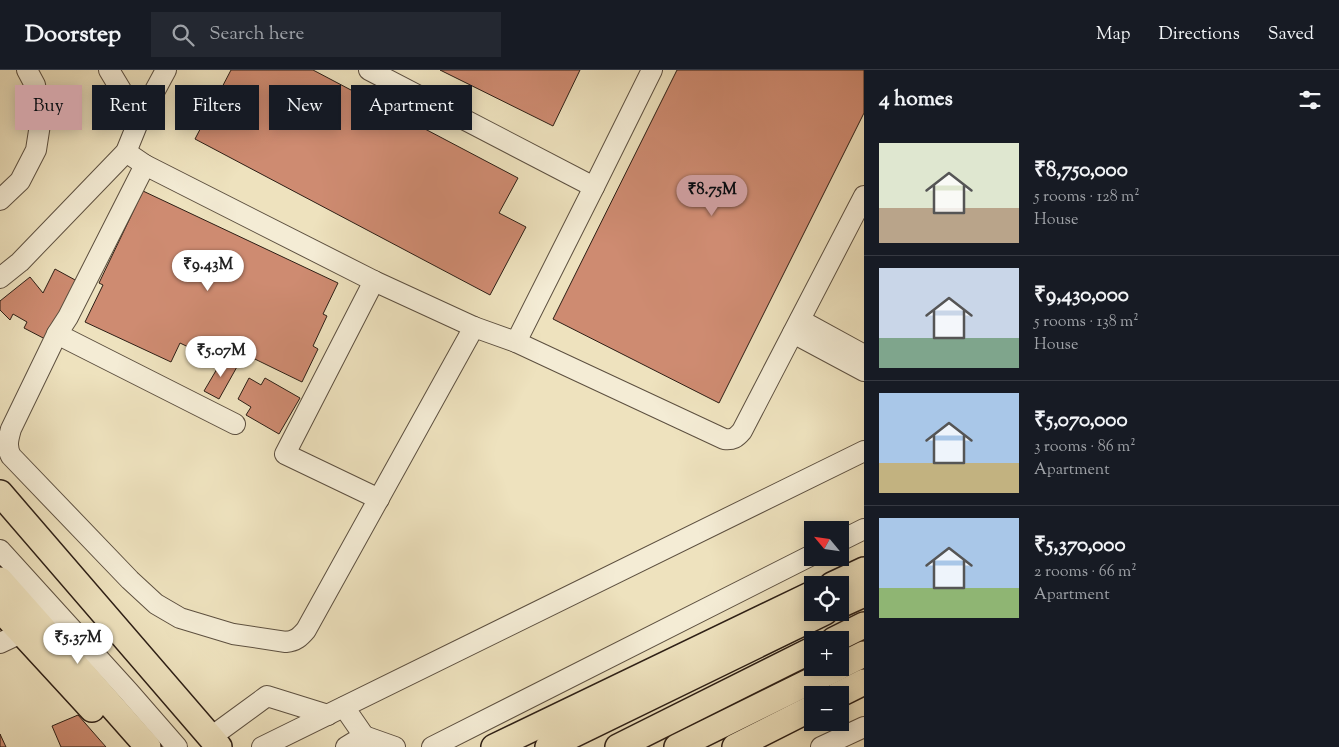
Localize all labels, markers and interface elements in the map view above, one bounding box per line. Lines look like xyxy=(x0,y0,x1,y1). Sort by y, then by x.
search box xyxy=(151,12,501,57)
text: Doorstep xyxy=(25,18,121,52)
icon: search xyxy=(169,21,197,49)
text: Search here xyxy=(209,21,304,48)
text: Map xyxy=(1096,22,1131,48)
text: Directions xyxy=(1159,22,1240,48)
text: Saved xyxy=(1268,22,1314,48)
chip: Buy xyxy=(15,85,82,130)
chip: Rent xyxy=(92,85,165,130)
chip: Filters xyxy=(175,85,259,130)
chip: New xyxy=(269,85,341,130)
chip: Apartment xyxy=(351,85,472,130)
text: 4 homes xyxy=(879,85,953,115)
icon: filters xyxy=(1296,86,1324,114)
text: ₹8,750,000 xyxy=(1034,156,1128,186)
icon: home xyxy=(919,163,979,223)
pin: ₹8.75M xyxy=(671,174,753,217)
text: ₹8.75M xyxy=(687,179,737,202)
text: 5 rooms · 128 m² xyxy=(1034,186,1140,209)
text: House xyxy=(1034,209,1078,232)
pin: ₹9.43M xyxy=(167,250,249,292)
text: ₹9.43M xyxy=(183,254,233,277)
text: ₹9,430,000 xyxy=(1034,281,1129,311)
icon: home xyxy=(919,288,979,348)
text: 5 rooms · 138 m² xyxy=(1034,311,1139,334)
text: House xyxy=(1034,334,1078,357)
pin: ₹5.07M xyxy=(180,336,262,378)
text: ₹5.07M xyxy=(196,340,246,363)
text: ₹5,070,000 xyxy=(1034,406,1128,436)
icon: home xyxy=(919,413,979,473)
text: 3 rooms · 86 m² xyxy=(1034,436,1136,459)
text: Apartment xyxy=(1034,459,1110,482)
north arrow xyxy=(804,521,849,566)
map controls xyxy=(804,521,849,731)
text: ₹5,370,000 xyxy=(1034,531,1126,561)
icon: home xyxy=(919,538,979,598)
text: 2 rooms · 66 m² xyxy=(1034,561,1137,584)
button: locate xyxy=(804,576,849,621)
text: Apartment xyxy=(1034,584,1110,607)
pin: ₹5.37M xyxy=(37,622,119,665)
text: ₹5.37M xyxy=(54,627,102,650)
button: + xyxy=(804,631,849,676)
button: − xyxy=(804,686,849,731)

